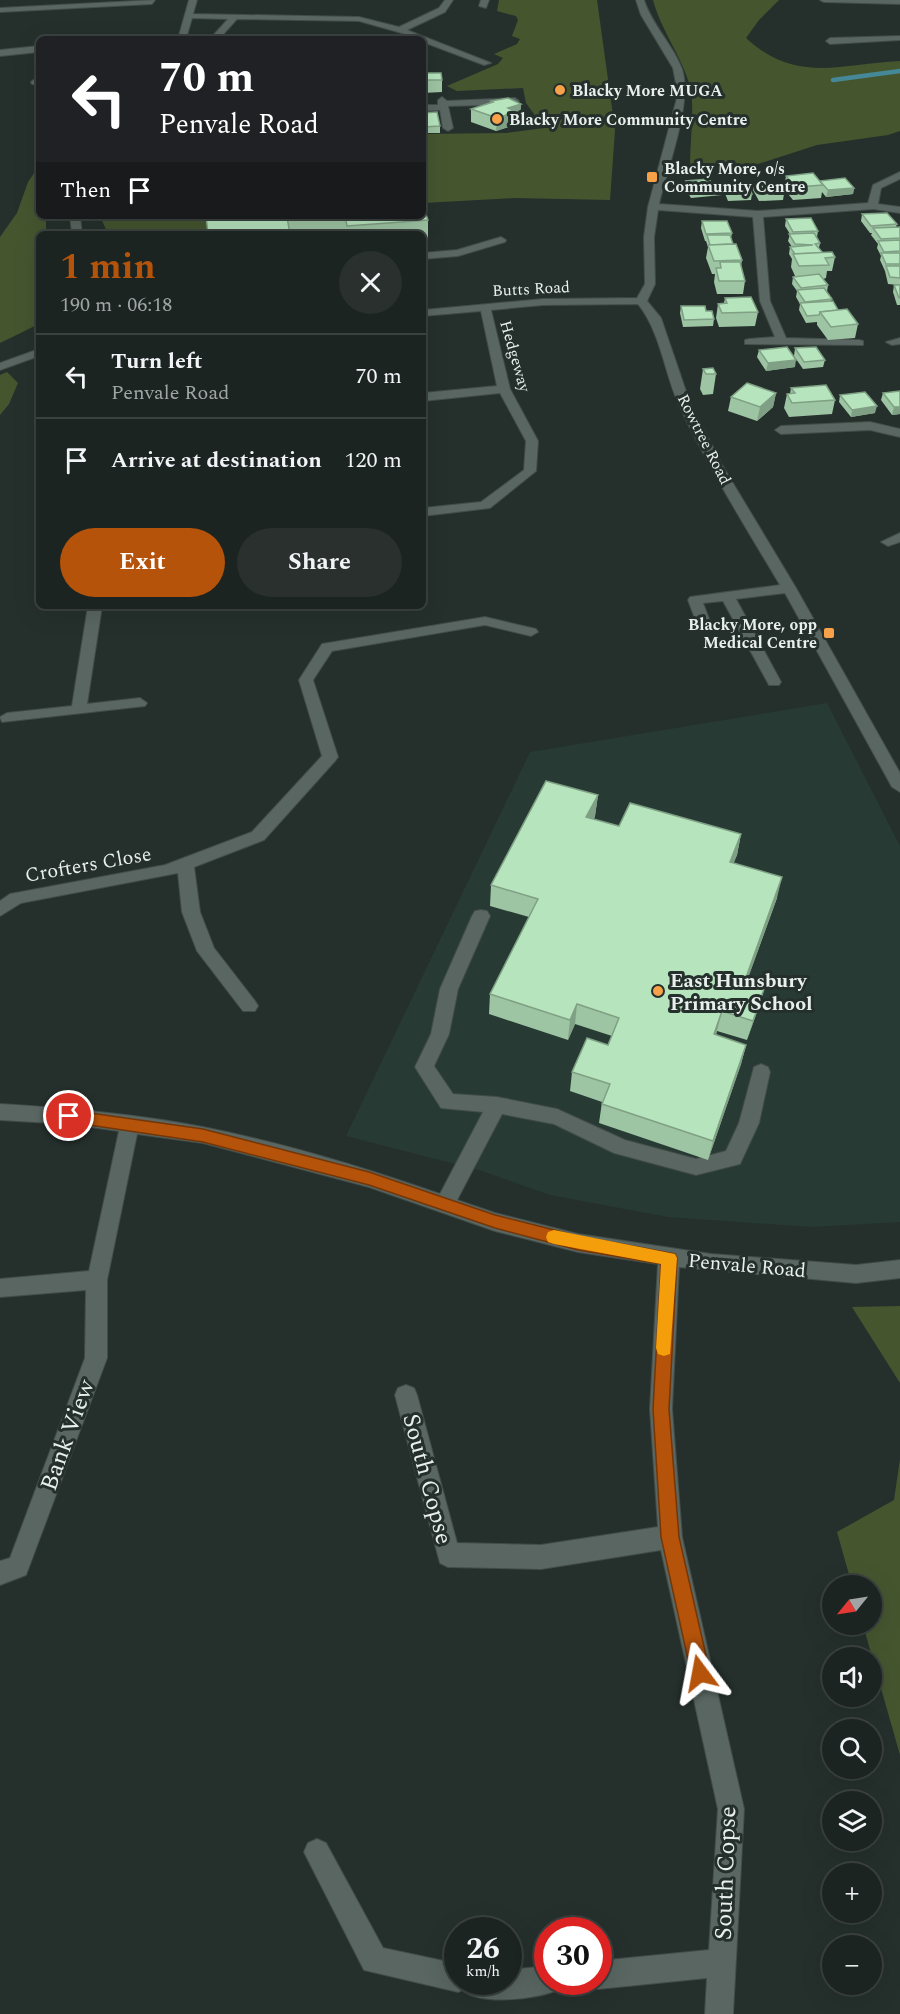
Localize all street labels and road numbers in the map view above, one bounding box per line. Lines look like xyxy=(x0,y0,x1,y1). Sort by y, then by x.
street label: Butts Road xyxy=(492,275,571,303)
street label: Hedgeway xyxy=(493,318,537,396)
street label: Rowtree Road xyxy=(671,390,737,489)
street label: Crofters Close xyxy=(23,839,154,891)
street label: Penvale Road xyxy=(687,1246,807,1286)
street label: Bank View xyxy=(31,1374,105,1496)
street label: South Copse xyxy=(392,1410,462,1549)
street label: South Copse xyxy=(706,1805,746,1941)

